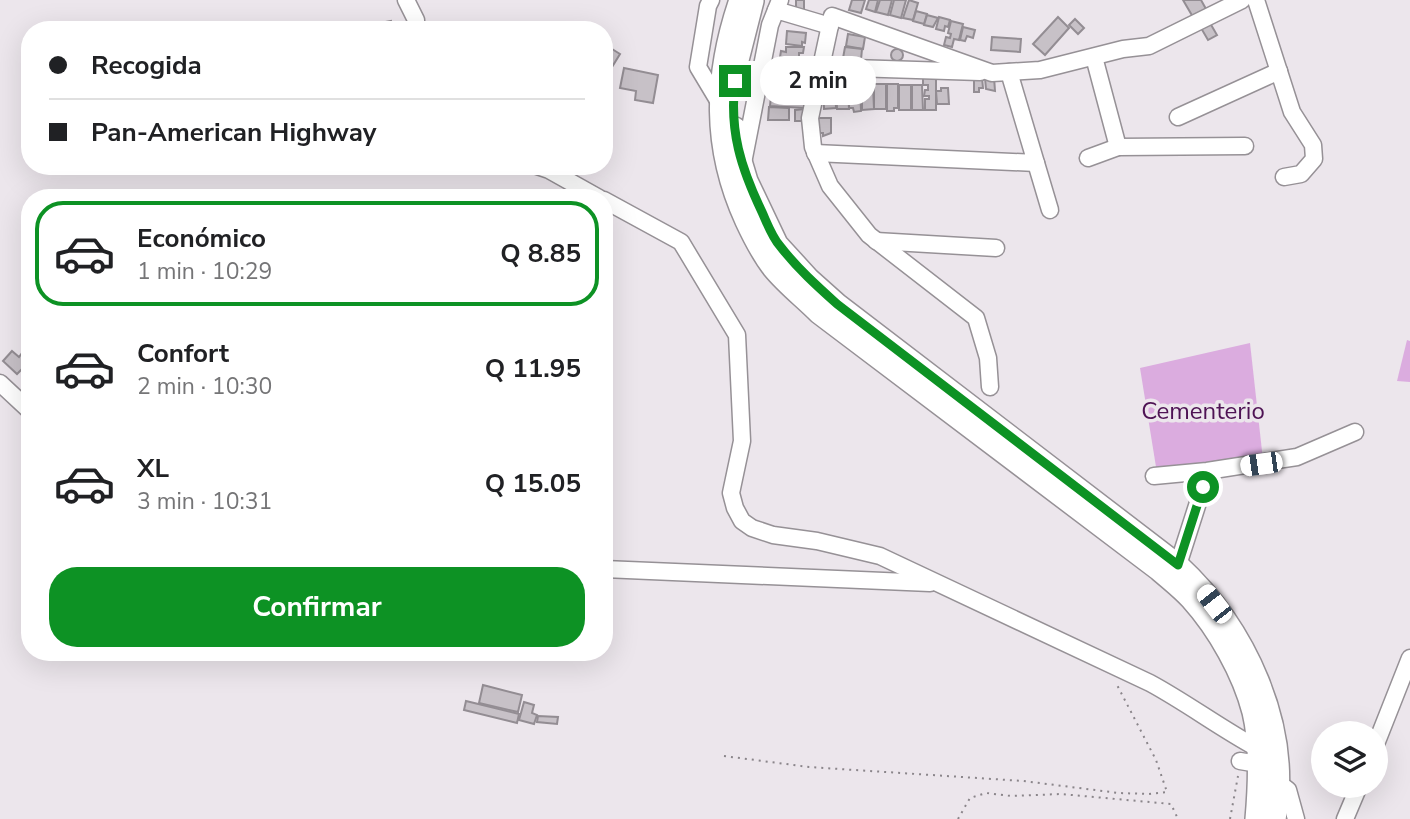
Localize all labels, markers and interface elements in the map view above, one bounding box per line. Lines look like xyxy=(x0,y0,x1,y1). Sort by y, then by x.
text: Recogida xyxy=(91,48,202,83)
callout: 2 min xyxy=(760,56,875,106)
route end xyxy=(719,65,751,97)
text: 2 min xyxy=(788,65,848,96)
text: Pan-American Highway xyxy=(91,115,377,150)
text: Económico xyxy=(137,221,266,256)
icon: car xyxy=(53,222,116,285)
text: Q 8.85 xyxy=(500,236,581,271)
text: 1 min · 10:29 xyxy=(137,256,272,287)
text: Confort xyxy=(137,336,229,371)
icon: car xyxy=(53,337,116,400)
text: Q 11.95 xyxy=(485,351,581,386)
text: 2 min · 10:30 xyxy=(137,371,272,402)
park label: Cementerio xyxy=(1141,395,1265,427)
text: XL xyxy=(137,451,169,486)
car xyxy=(1239,451,1284,477)
icon: car xyxy=(53,452,116,515)
text: Q 15.05 xyxy=(485,466,581,501)
route start xyxy=(1187,471,1219,503)
text: 3 min · 10:31 xyxy=(137,486,272,517)
button: Confirmar xyxy=(49,567,585,647)
car xyxy=(1193,581,1236,627)
map controls xyxy=(1311,721,1388,798)
button: layers xyxy=(1311,721,1388,798)

